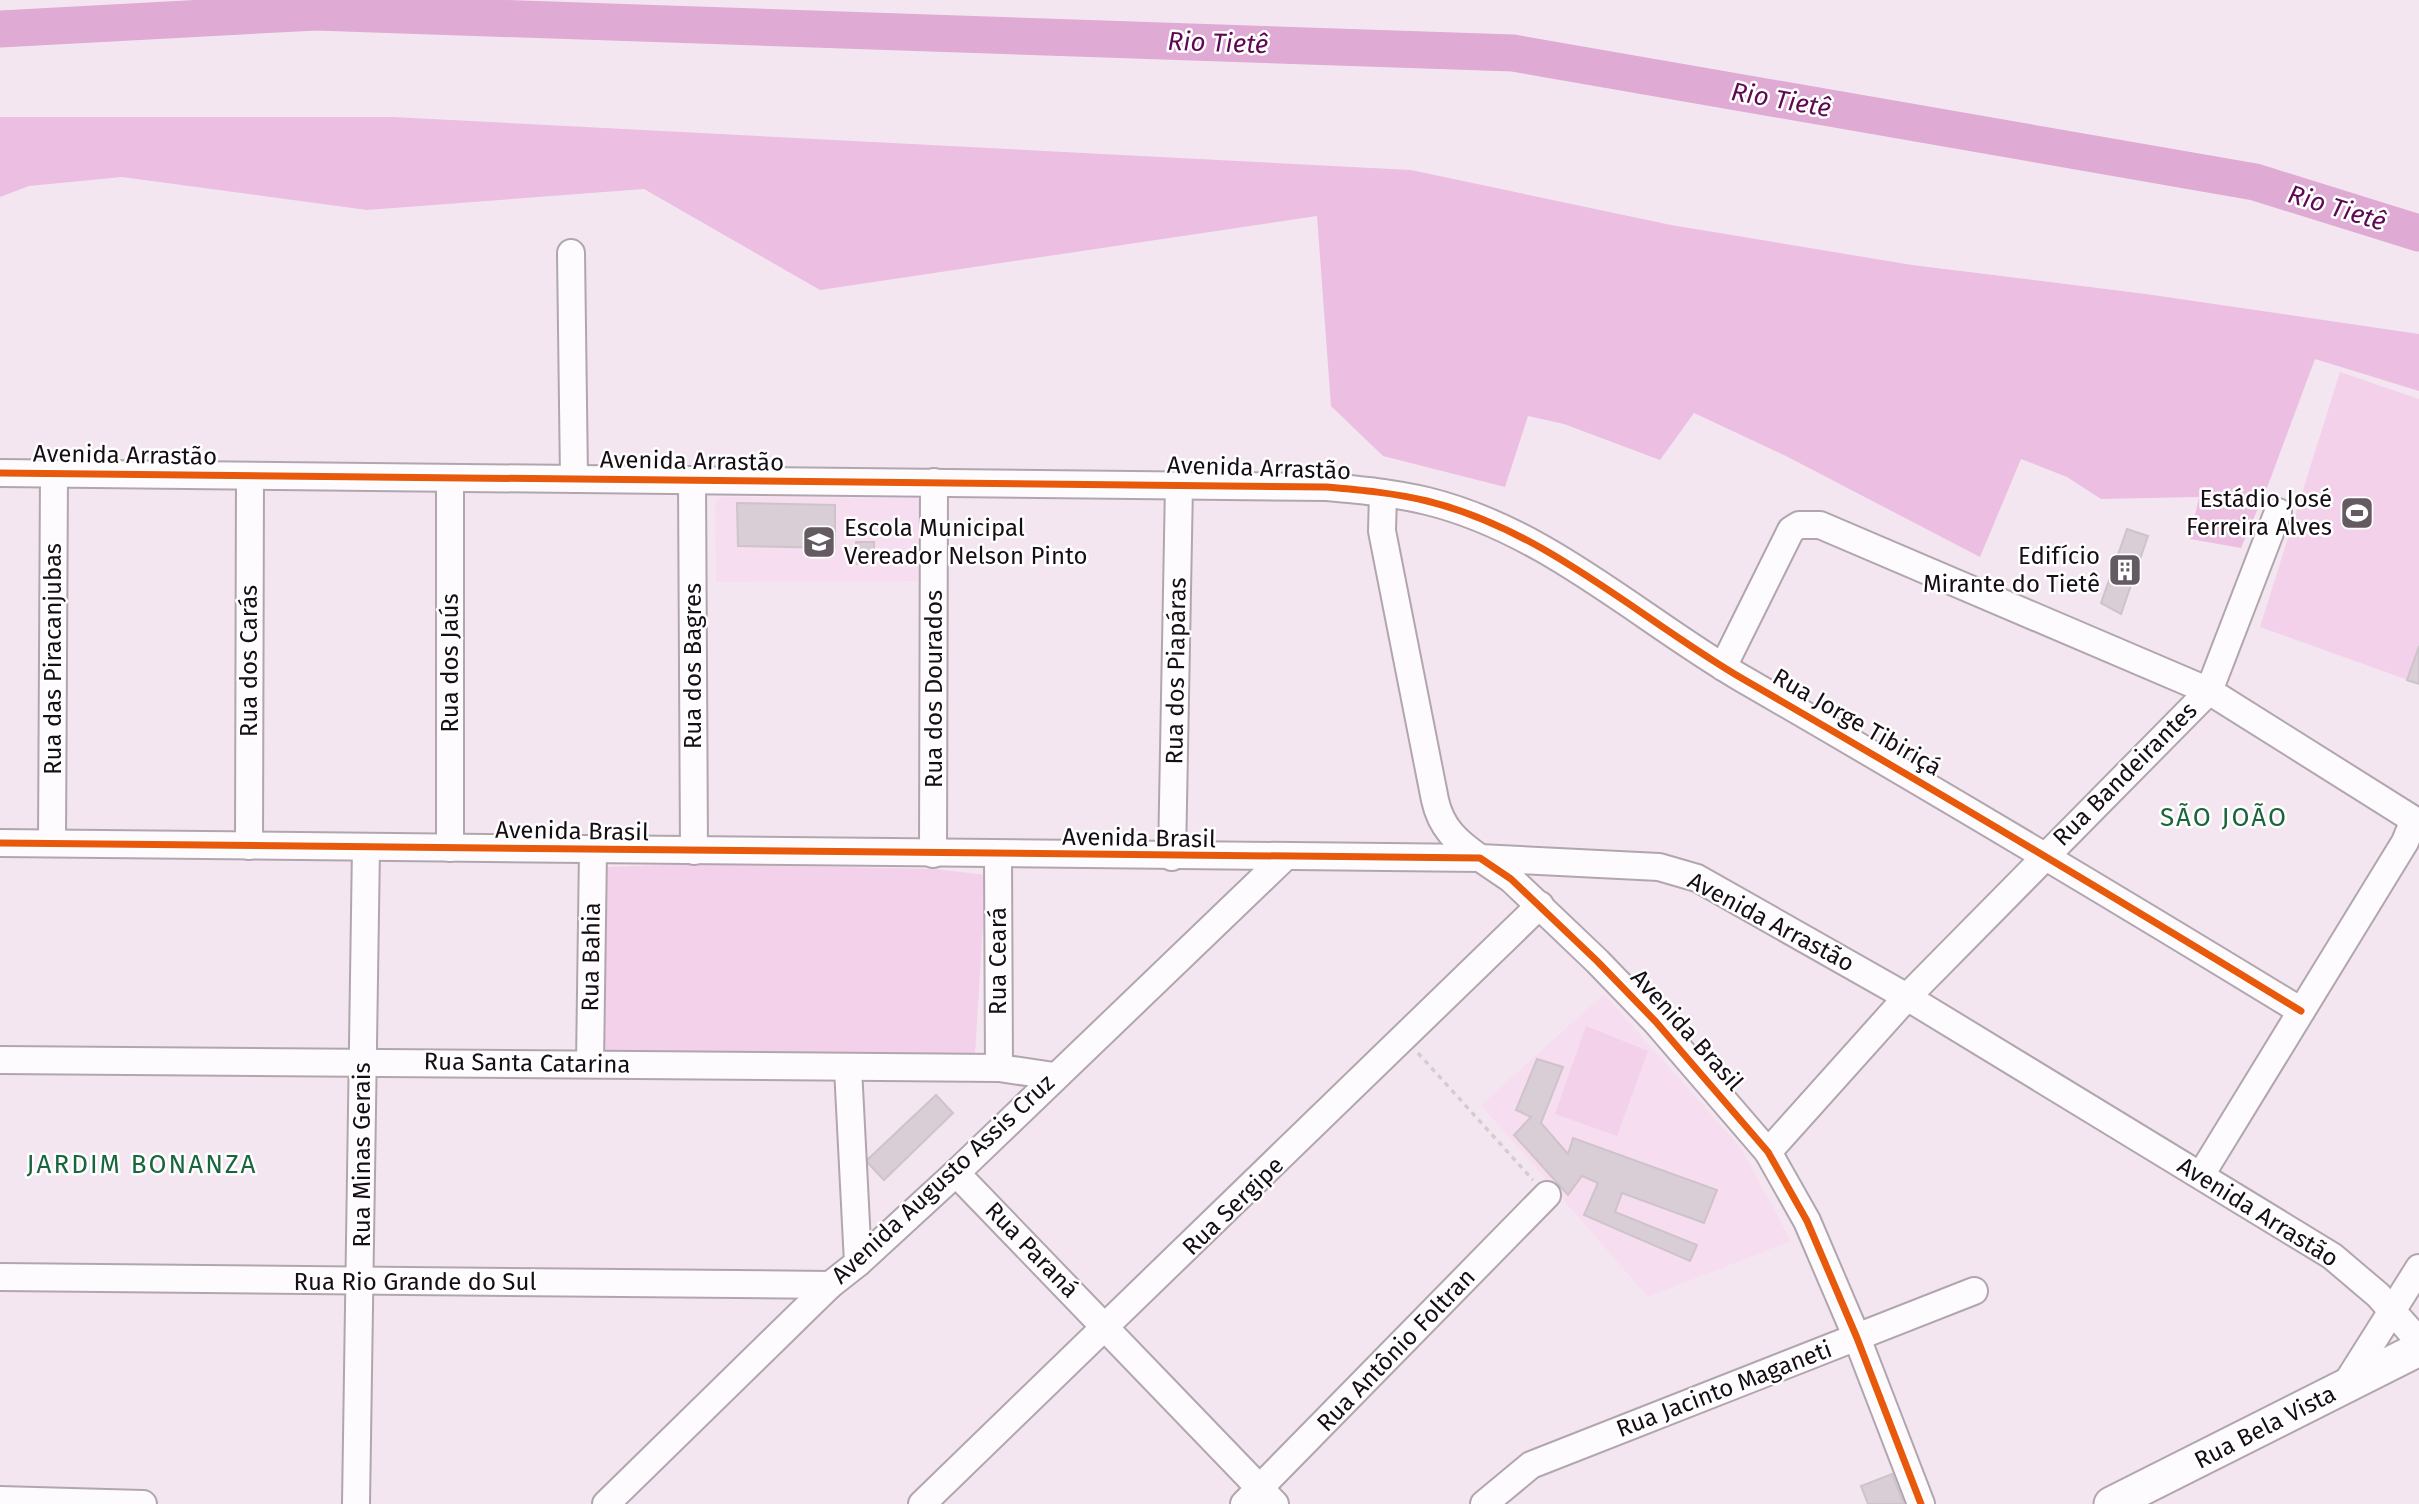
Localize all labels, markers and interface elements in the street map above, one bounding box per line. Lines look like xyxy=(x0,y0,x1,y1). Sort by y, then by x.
water label: Rio Tietê xyxy=(1167,26,1269,60)
water label: Rio Tietê xyxy=(1729,76,1833,124)
water label: Rio Tietê xyxy=(2284,178,2390,238)
street label: Avenida Arrastão xyxy=(33,439,217,471)
street label: Avenida Arrastão xyxy=(600,445,784,477)
street label: Avenida Arrastão xyxy=(1166,451,1352,485)
place label: Estádio José Ferreira Alves xyxy=(2186,485,2332,541)
sports icon: Estádio José Ferreira Alves xyxy=(2338,494,2376,532)
place label: Escola Municipal Vereador Nelson Pinto xyxy=(844,514,1088,570)
school or university icon: Escola Municipal Vereador Nelson Pinto xyxy=(800,523,838,561)
place label: Edifício Mirante do Tietê xyxy=(1923,542,2100,598)
street label: Rua das Piracanjubas xyxy=(39,543,67,775)
building icon: Edifício Mirante do Tietê xyxy=(2106,551,2144,589)
street label: Rua dos Piapáras xyxy=(1160,577,1192,765)
street label: Rua dos Bagres xyxy=(679,583,707,749)
street label: Rua dos Carás xyxy=(235,585,263,737)
street label: Rua dos Dourados xyxy=(920,590,948,788)
street label: Rua dos Jaús xyxy=(436,593,464,733)
street label: Rua Jorge Tibiriçá xyxy=(1768,662,1946,782)
street label: Rua Bandeirantes xyxy=(2047,696,2203,852)
district label: SÃO JOÃO xyxy=(2160,802,2288,833)
street label: Avenida Brasil xyxy=(495,816,649,846)
street label: Avenida Brasil xyxy=(1062,823,1216,853)
street label: Avenida Arrastão xyxy=(1683,866,1859,978)
street label: Rua Bahia xyxy=(576,902,606,1012)
street label: Rua Ceará xyxy=(984,907,1012,1015)
street label: Avenida Brasil xyxy=(1625,963,1749,1097)
street label: Rua Santa Catarina xyxy=(423,1047,631,1079)
street label: Rua Minas Gerais xyxy=(348,1062,376,1248)
street label: Avenida Augusto Assis Cruz xyxy=(826,1068,1060,1290)
district label: JARDIM BONANZA xyxy=(27,1149,257,1180)
street label: Rua Sergipe xyxy=(1177,1151,1289,1261)
street label: Avenida Arrastão xyxy=(2172,1151,2344,1273)
street label: Rua Paraná xyxy=(979,1196,1085,1304)
street label: Rua Antônio Foltran xyxy=(1311,1263,1481,1437)
street label: Rua Rio Grande do Sul xyxy=(294,1268,536,1296)
street label: Rua Jacinto Maganeti xyxy=(1612,1335,1836,1443)
street label: Rua Bela Vista xyxy=(2190,1379,2340,1475)

